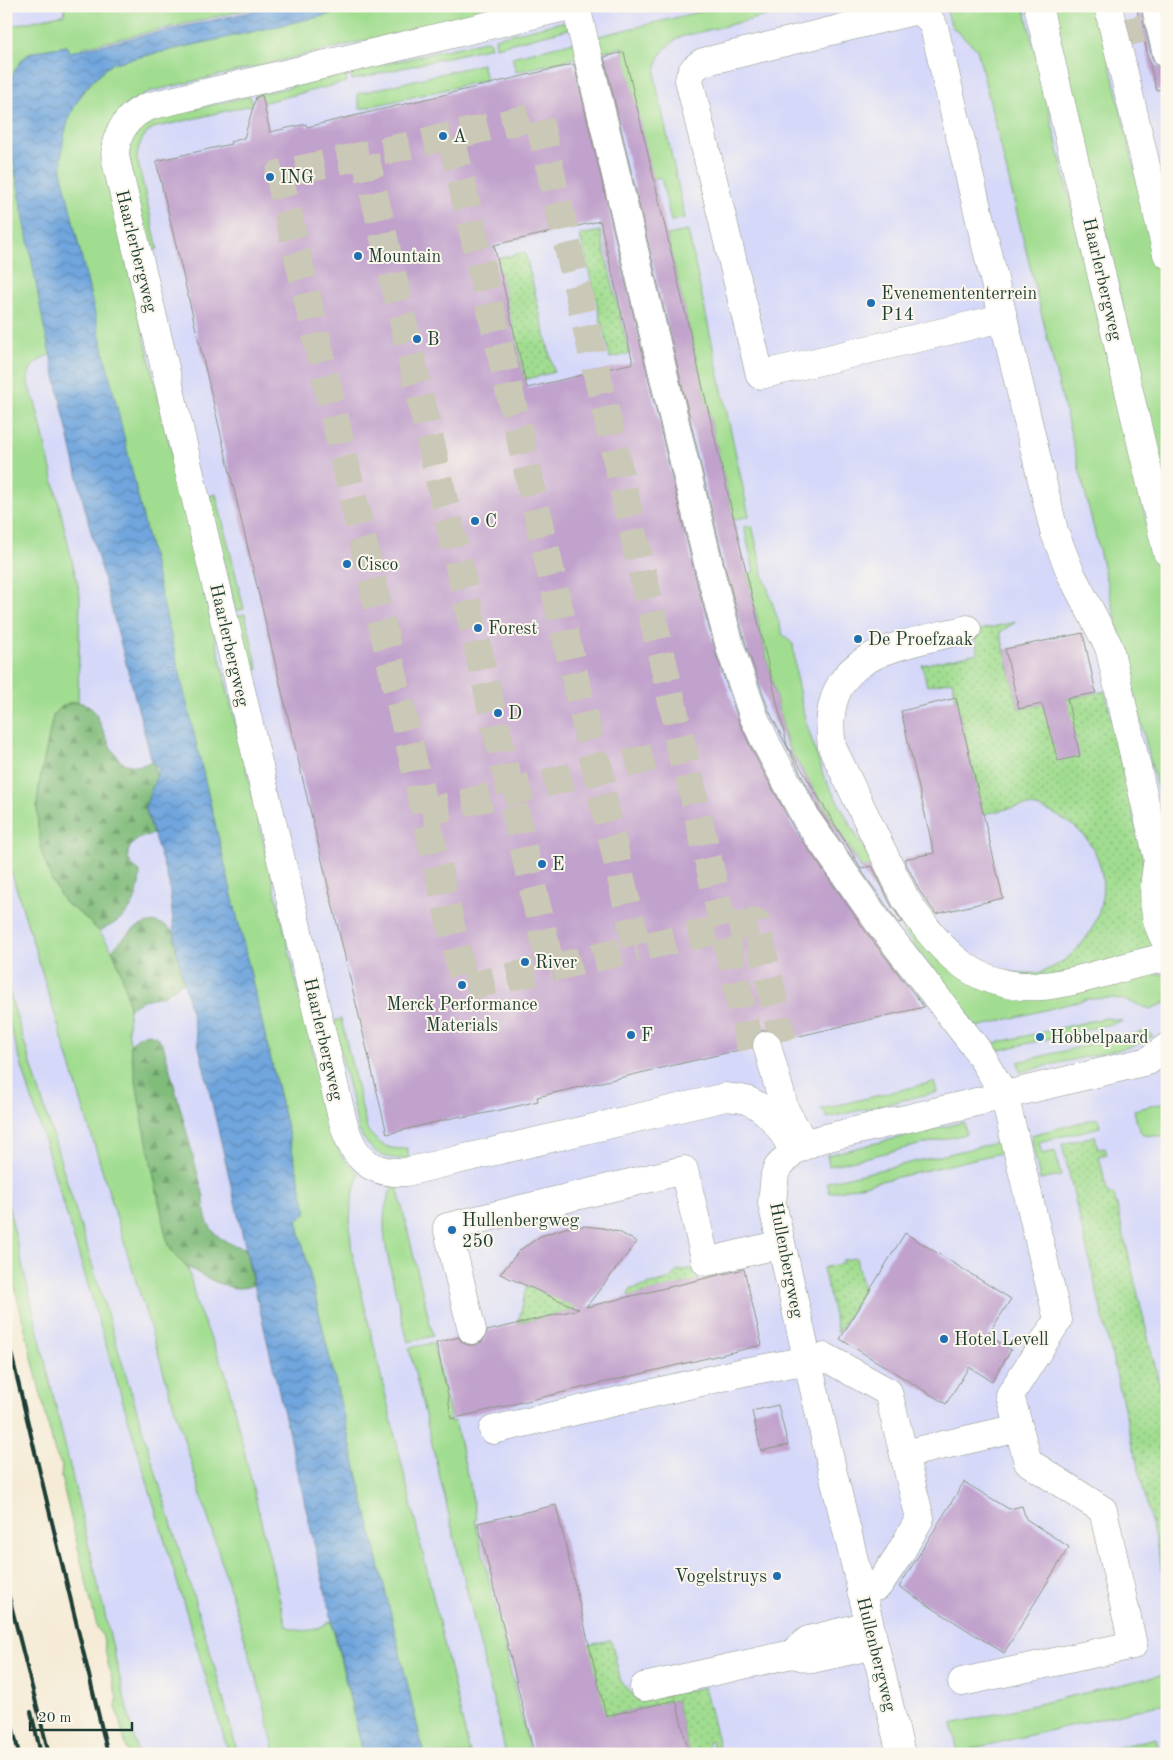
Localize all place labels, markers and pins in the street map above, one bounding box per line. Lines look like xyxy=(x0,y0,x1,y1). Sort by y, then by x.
place label: A xyxy=(453,128,467,146)
marker: A xyxy=(437,130,449,142)
place label: ING xyxy=(280,169,314,187)
marker: ING xyxy=(264,171,276,183)
place label: Mountain xyxy=(368,248,441,266)
marker: Mountain xyxy=(352,250,364,262)
place label: Evenemententerrein P14 xyxy=(881,285,1037,324)
marker: Evenemententerrein P14 xyxy=(865,297,877,309)
place label: B xyxy=(427,331,439,349)
marker: B xyxy=(411,333,423,345)
place label: C xyxy=(485,513,497,531)
marker: C xyxy=(469,515,481,527)
place label: Cisco xyxy=(357,556,399,574)
marker: Cisco xyxy=(341,558,353,570)
place label: Forest xyxy=(488,620,538,638)
marker: Forest xyxy=(472,622,484,634)
place label: De Proefzaak xyxy=(868,631,973,649)
marker: De Proefzaak xyxy=(852,633,864,645)
place label: D xyxy=(508,705,522,723)
marker: D xyxy=(492,707,504,719)
place label: E xyxy=(552,856,564,874)
marker: E xyxy=(536,858,548,870)
place label: River xyxy=(535,954,578,972)
marker: River xyxy=(519,956,531,968)
marker: Merck Performance Materials xyxy=(456,979,468,991)
place label: Merck Performance Materials xyxy=(386,996,538,1035)
place label: F xyxy=(641,1027,653,1045)
marker: F xyxy=(625,1029,637,1041)
place label: Hobbelpaard xyxy=(1050,1029,1149,1047)
marker: Hobbelpaard xyxy=(1034,1031,1046,1043)
place label: Hullenbergweg 250 xyxy=(462,1212,579,1251)
marker: Hullenbergweg 250 xyxy=(446,1224,458,1236)
place label: Hotel Levell xyxy=(954,1331,1049,1349)
marker: Hotel Levell xyxy=(938,1333,950,1345)
place label: Vogelstruys xyxy=(675,1568,767,1586)
marker: Vogelstruys xyxy=(771,1570,783,1582)

